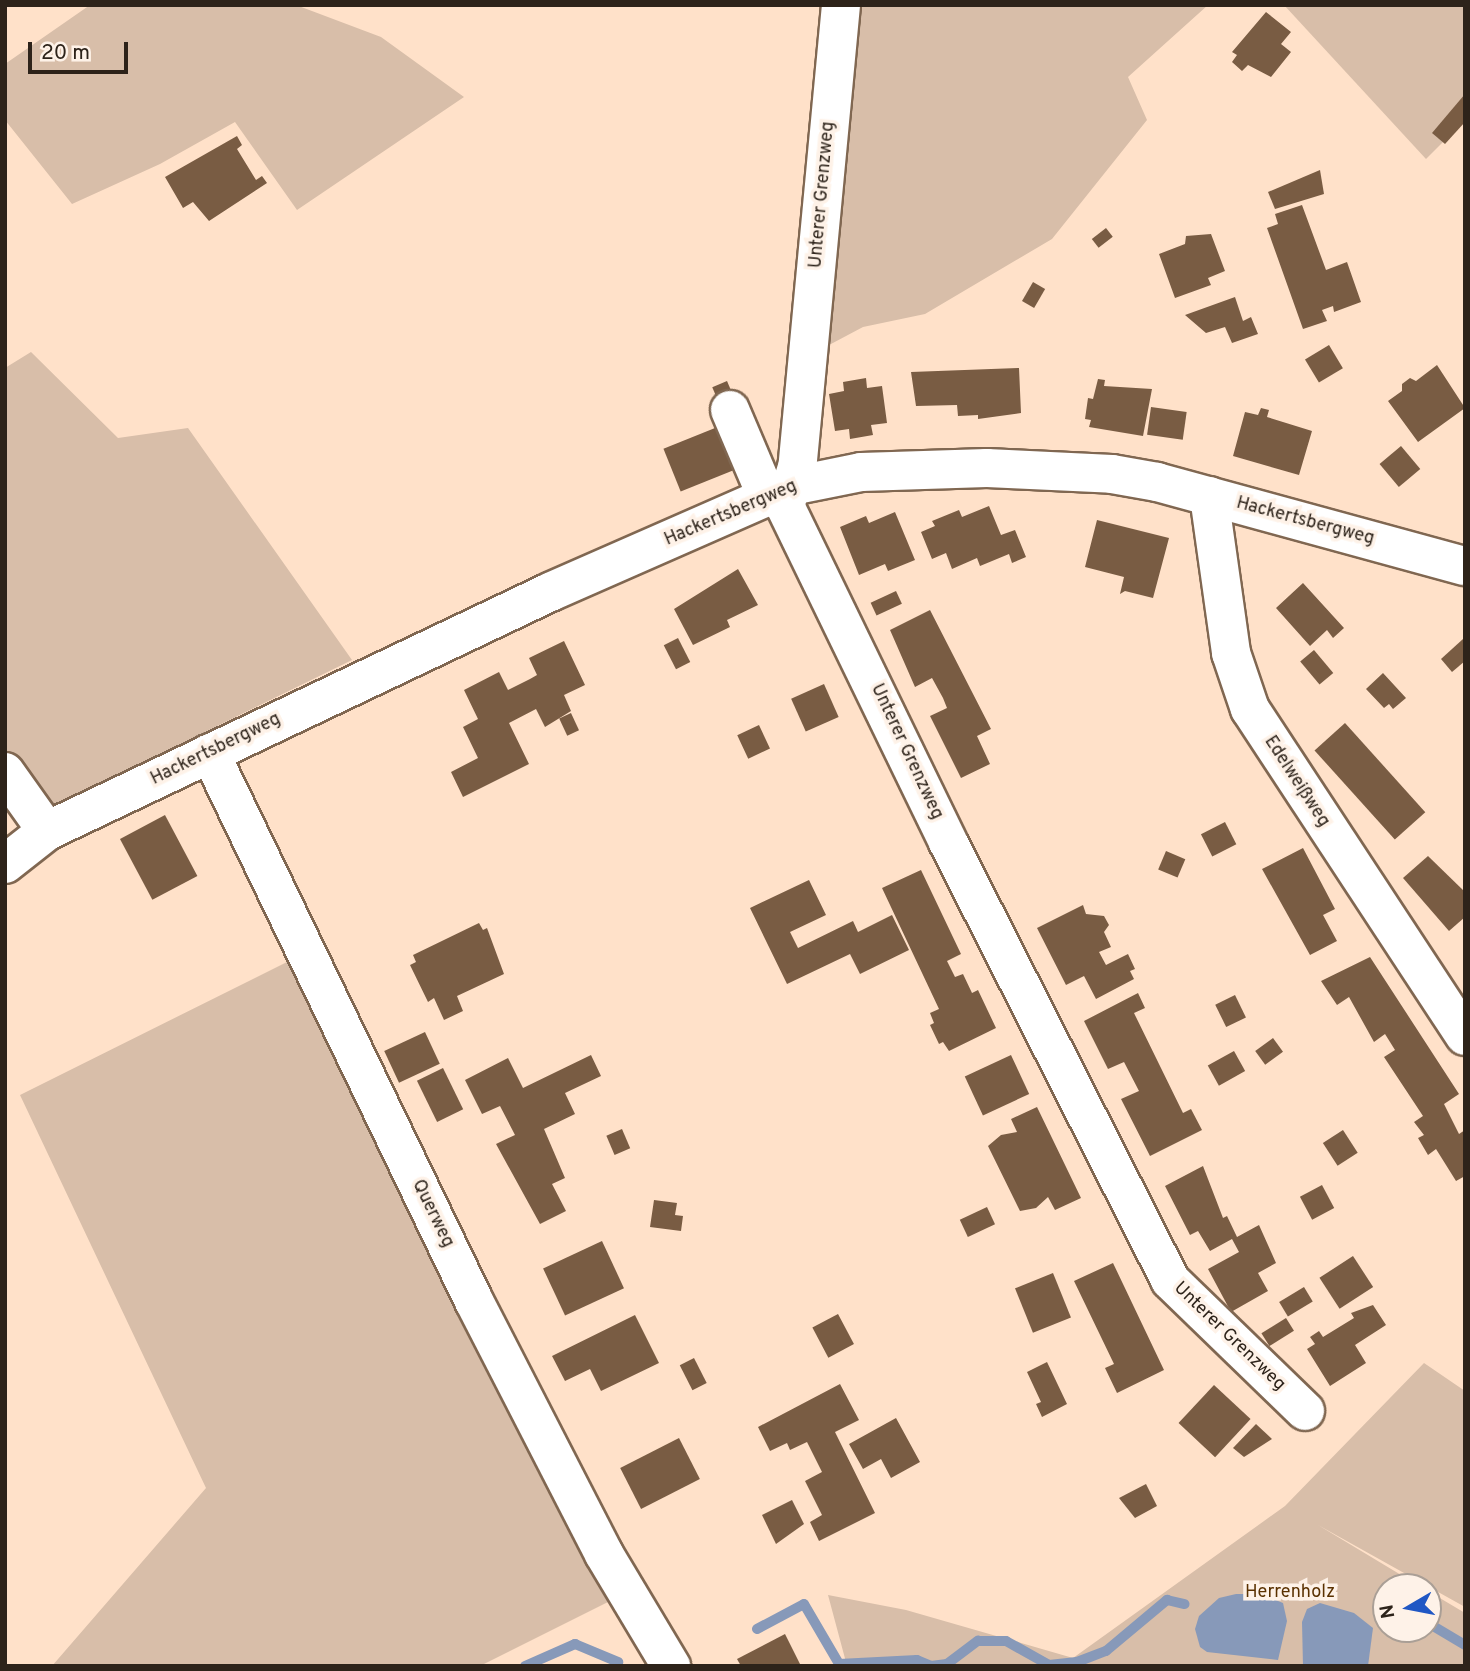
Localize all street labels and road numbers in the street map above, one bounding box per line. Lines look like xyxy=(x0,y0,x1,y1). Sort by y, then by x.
street label: Unterer Grenzweg xyxy=(806,121,840,269)
street label: Hackertsbergweg xyxy=(662,476,800,552)
street label: Hackertsbergweg xyxy=(1234,493,1376,551)
street label: Unterer Grenzweg xyxy=(865,681,947,823)
street label: Hackertsbergweg xyxy=(148,709,284,791)
street label: Edelweißweg xyxy=(1259,732,1333,832)
street label: Querweg xyxy=(406,1176,458,1252)
street label: Unterer Grenzweg xyxy=(1169,1278,1289,1396)

